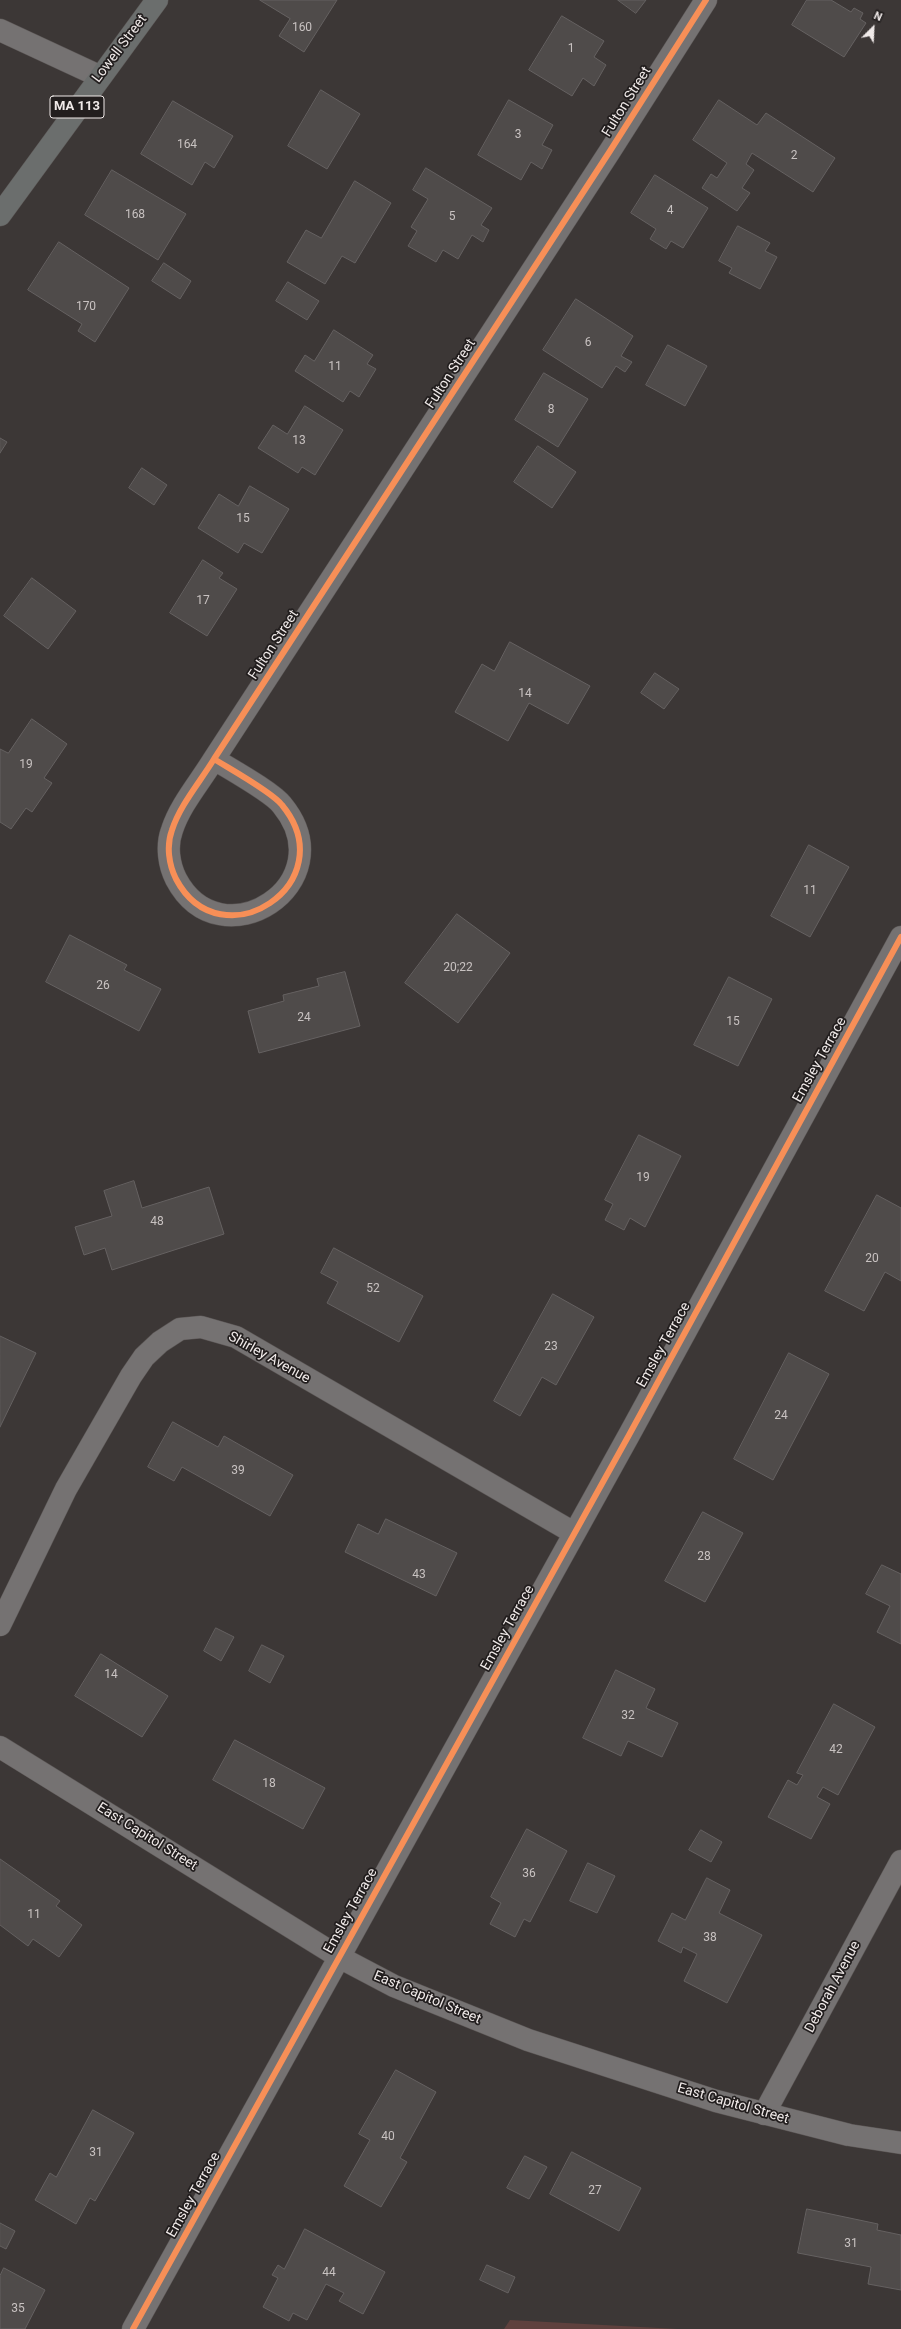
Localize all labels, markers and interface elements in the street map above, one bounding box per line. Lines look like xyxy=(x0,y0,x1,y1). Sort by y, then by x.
north arrow xyxy=(853,8,893,48)
text: N xyxy=(872,9,884,24)
street label: Lowell Street xyxy=(89,12,151,86)
house number: 160 xyxy=(292,21,312,35)
house number: 1 xyxy=(568,42,574,56)
street label: Fulton Street xyxy=(599,64,655,140)
road number: MA 113 xyxy=(50,96,104,118)
house number: 3 xyxy=(515,128,521,142)
house number: 164 xyxy=(177,138,197,152)
house number: 2 xyxy=(791,149,797,163)
house number: 4 xyxy=(667,204,673,218)
house number: 168 xyxy=(125,208,145,222)
house number: 5 xyxy=(449,210,455,224)
house number: 170 xyxy=(76,300,96,314)
street label: Fulton Street xyxy=(422,336,480,412)
house number: 6 xyxy=(585,336,591,350)
house number: 11 xyxy=(328,360,342,374)
house number: 8 xyxy=(548,403,554,417)
house number: 13 xyxy=(292,434,306,448)
house number: 15 xyxy=(236,512,250,526)
house number: 17 xyxy=(196,594,210,608)
street label: Fulton Street xyxy=(245,607,303,683)
house number: 14 xyxy=(518,687,532,701)
house number: 19 xyxy=(19,758,33,772)
house number: 11 xyxy=(803,884,817,898)
house number: 20;22 xyxy=(443,961,473,975)
house number: 26 xyxy=(96,979,110,993)
house number: 24 xyxy=(297,1011,311,1025)
street label: Emsley Terrace xyxy=(790,1014,850,1106)
house number: 15 xyxy=(726,1015,740,1029)
house number: 19 xyxy=(636,1171,650,1185)
house number: 48 xyxy=(150,1215,164,1229)
house number: 20 xyxy=(865,1252,879,1266)
house number: 52 xyxy=(366,1282,380,1296)
street label: Emsley Terrace xyxy=(634,1299,694,1391)
street label: Shirley Avenue xyxy=(225,1329,313,1387)
house number: 23 xyxy=(544,1340,558,1354)
house number: 24 xyxy=(774,1409,788,1423)
house number: 39 xyxy=(231,1464,245,1478)
house number: 28 xyxy=(697,1550,711,1564)
house number: 43 xyxy=(412,1568,426,1582)
street label: Emsley Terrace xyxy=(478,1582,538,1674)
house number: 14 xyxy=(104,1668,118,1682)
house number: 32 xyxy=(621,1709,635,1723)
house number: 42 xyxy=(829,1743,843,1757)
house number: 18 xyxy=(262,1777,276,1791)
street label: East Capitol Street xyxy=(94,1799,200,1875)
street label: Emsley Terrace xyxy=(321,1865,381,1957)
house number: 36 xyxy=(522,1867,536,1881)
house number: 11 xyxy=(27,1908,41,1922)
house number: 38 xyxy=(703,1931,717,1945)
street label: Deborah Avenue xyxy=(802,1938,864,2036)
street label: East Capitol Street xyxy=(371,1968,483,2028)
street label: East Capitol Street xyxy=(675,2080,791,2128)
house number: 40 xyxy=(381,2130,395,2144)
house number: 31 xyxy=(89,2146,103,2160)
street label: Emsley Terrace xyxy=(164,2149,224,2241)
house number: 27 xyxy=(588,2184,602,2198)
house number: 31 xyxy=(844,2237,858,2251)
house number: 44 xyxy=(322,2266,336,2280)
house number: 35 xyxy=(11,2302,25,2316)

